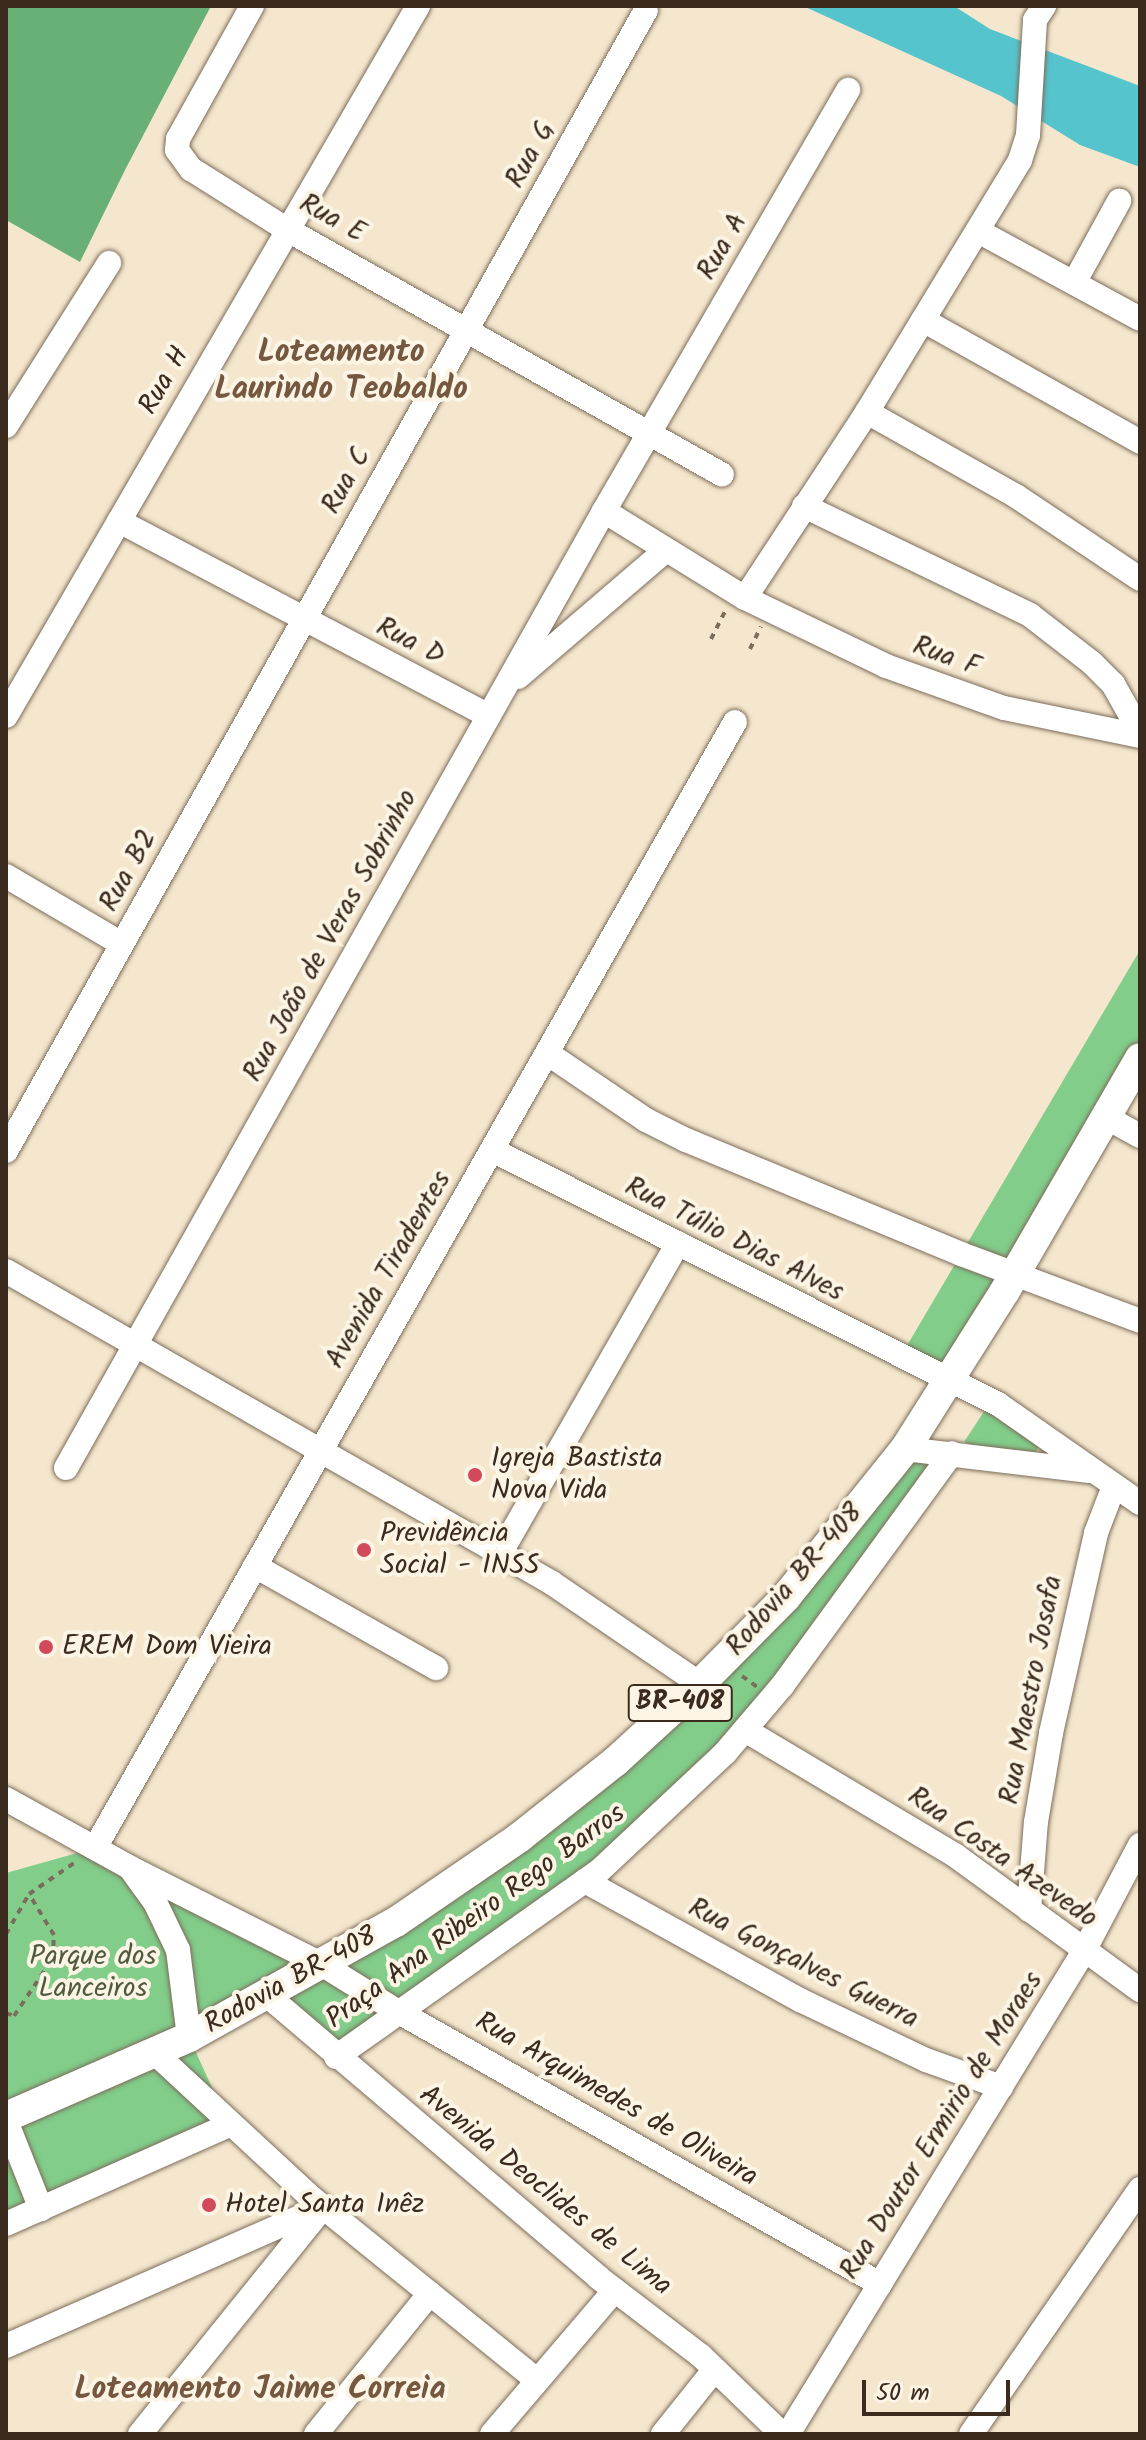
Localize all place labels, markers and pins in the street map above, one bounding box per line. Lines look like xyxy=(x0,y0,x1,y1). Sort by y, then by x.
place label: Igreja Bastista Nova Vida xyxy=(491,1442,663,1508)
marker: Igreja Bastista Nova Vida xyxy=(466,1466,484,1484)
place label: Previdência Social - INSS xyxy=(380,1517,539,1583)
marker: Previdência Social - INSS xyxy=(355,1541,373,1559)
place label: EREM Dom Vieira xyxy=(62,1630,272,1664)
marker: EREM Dom Vieira xyxy=(37,1638,55,1656)
place label: Hotel Santa Inêz xyxy=(225,2188,424,2222)
marker: Hotel Santa Inêz xyxy=(200,2196,218,2214)

